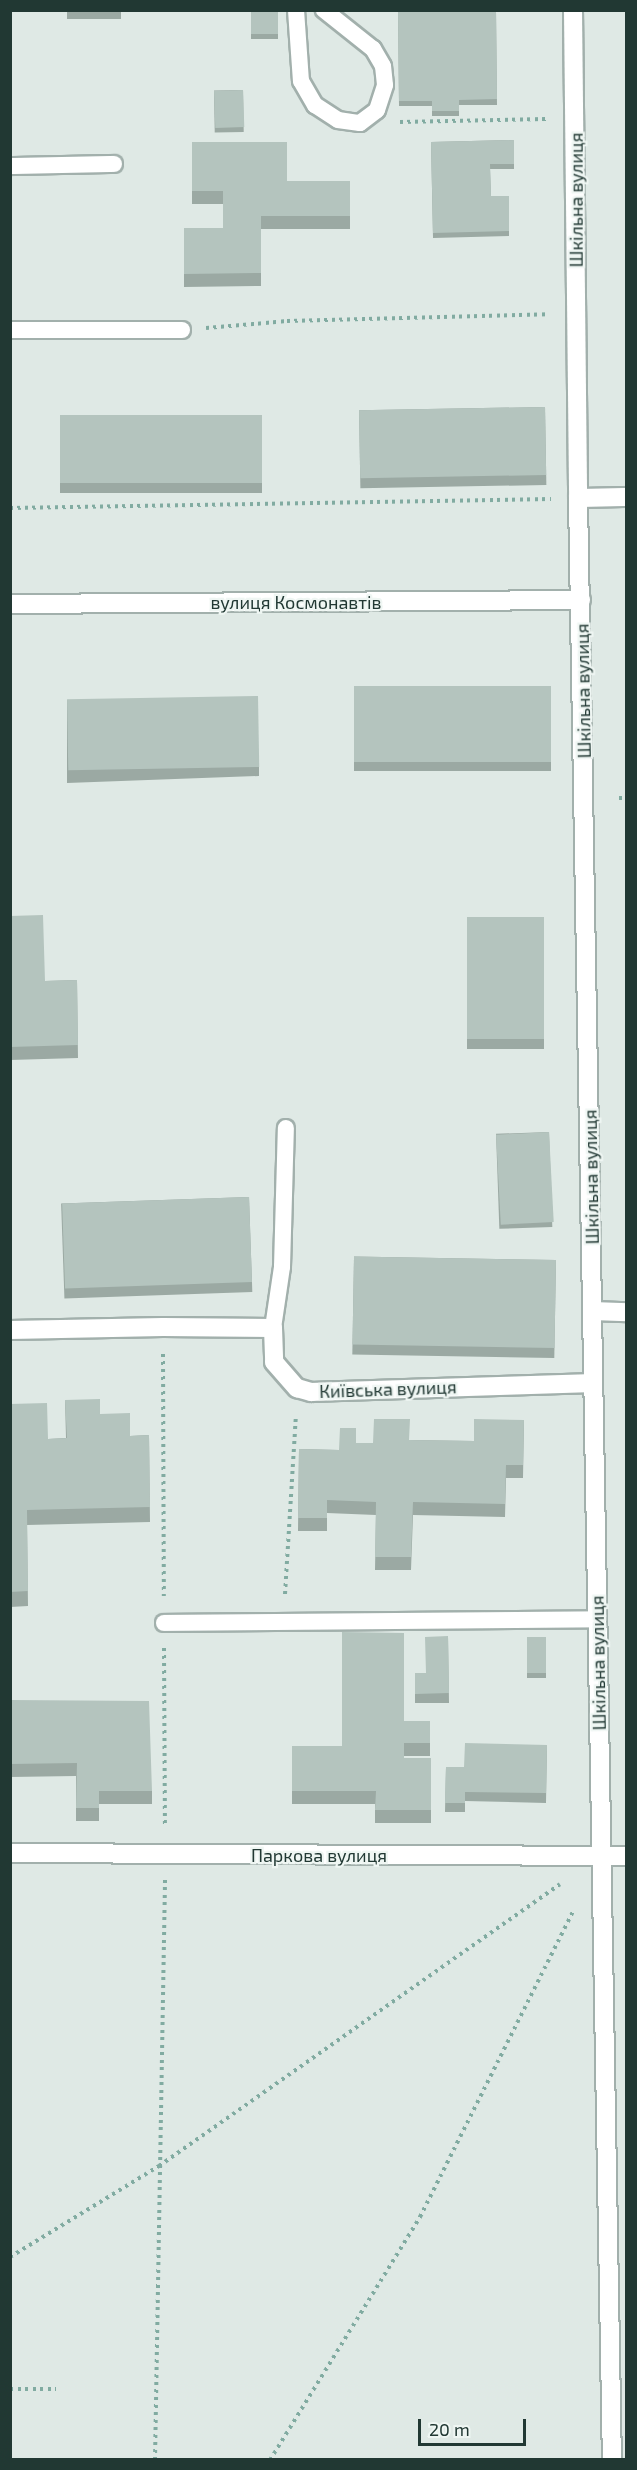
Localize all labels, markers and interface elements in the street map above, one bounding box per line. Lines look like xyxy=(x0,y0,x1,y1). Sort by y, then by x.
street label: Шкільна вулиця xyxy=(565,133,587,267)
street label: вулиця Космонавтів xyxy=(210,591,382,613)
street label: Шкільна вулиця xyxy=(571,623,595,759)
street label: Шкільна вулиця xyxy=(579,1109,603,1245)
street label: Київська вулиця xyxy=(319,1376,457,1402)
street label: Шкільна вулиця xyxy=(586,1595,610,1731)
street label: Паркова вулиця xyxy=(251,1844,387,1866)
scale bar xyxy=(421,2407,529,2445)
text: 20 m xyxy=(429,2418,470,2440)

